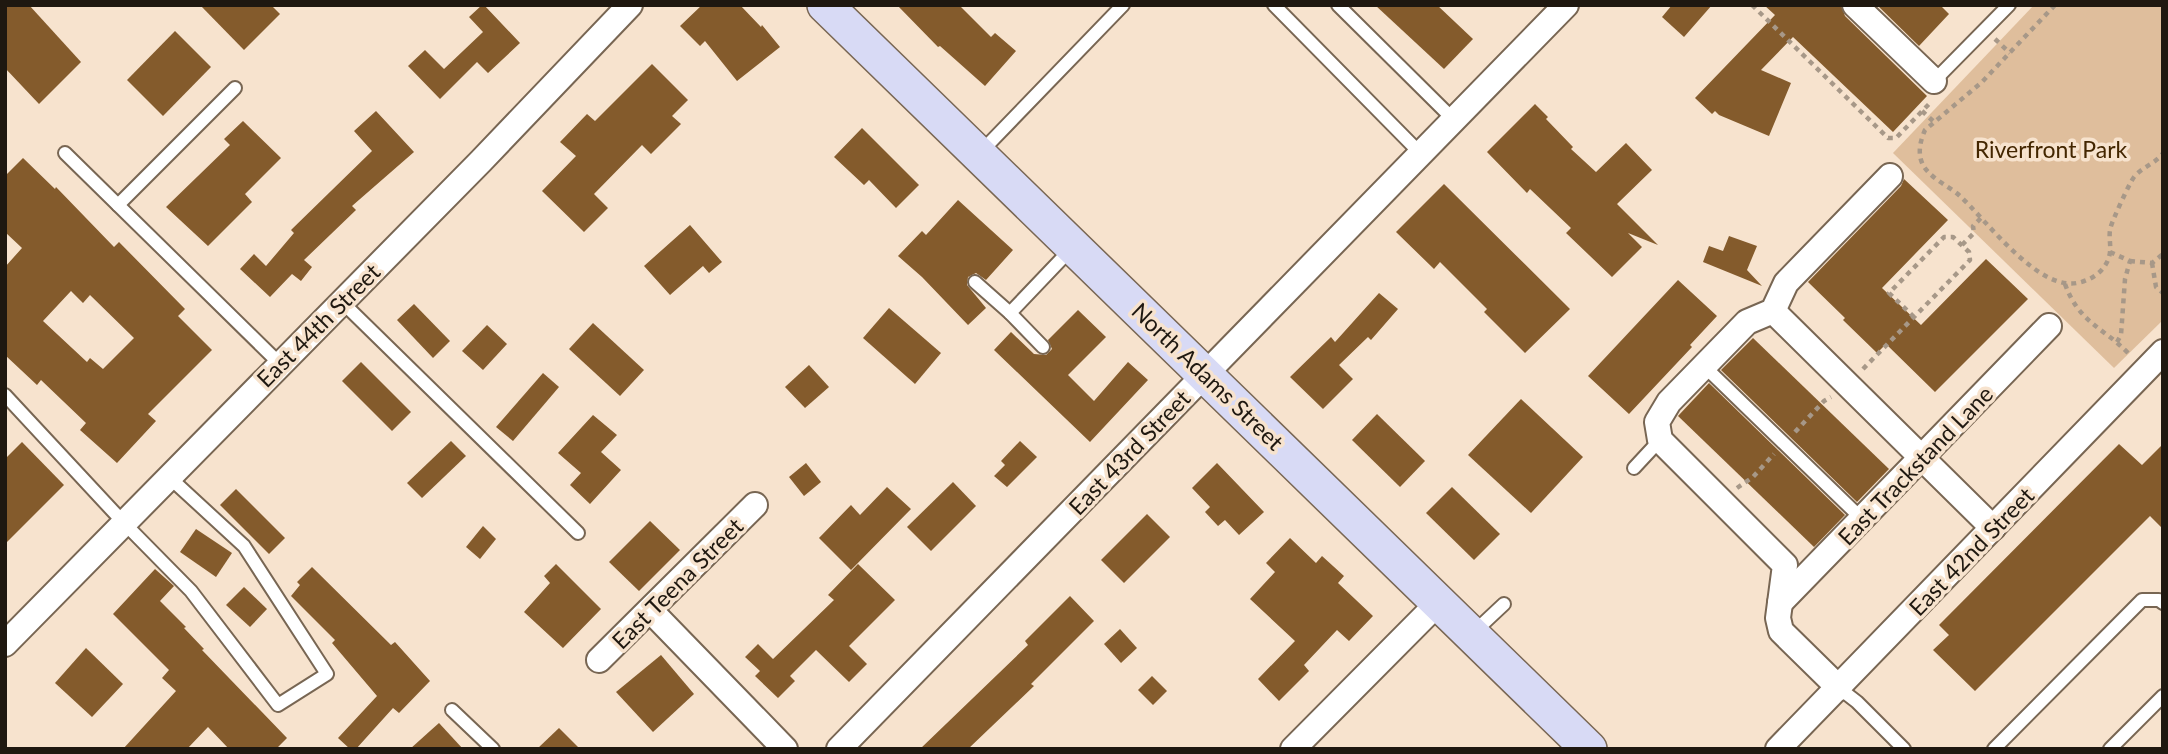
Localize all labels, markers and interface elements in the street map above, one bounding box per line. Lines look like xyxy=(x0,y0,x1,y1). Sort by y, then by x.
park label: Riverfront Park xyxy=(1975,135,2128,163)
street label: East 44th Street xyxy=(251,257,386,392)
street label: North Adams Street xyxy=(1126,297,1290,456)
street label: East Trackstand Lane xyxy=(1832,379,1998,551)
street label: East 43rd Street xyxy=(1062,383,1196,520)
street label: East 42nd Street xyxy=(1903,480,2040,621)
street label: East Teena Street xyxy=(606,511,749,654)

